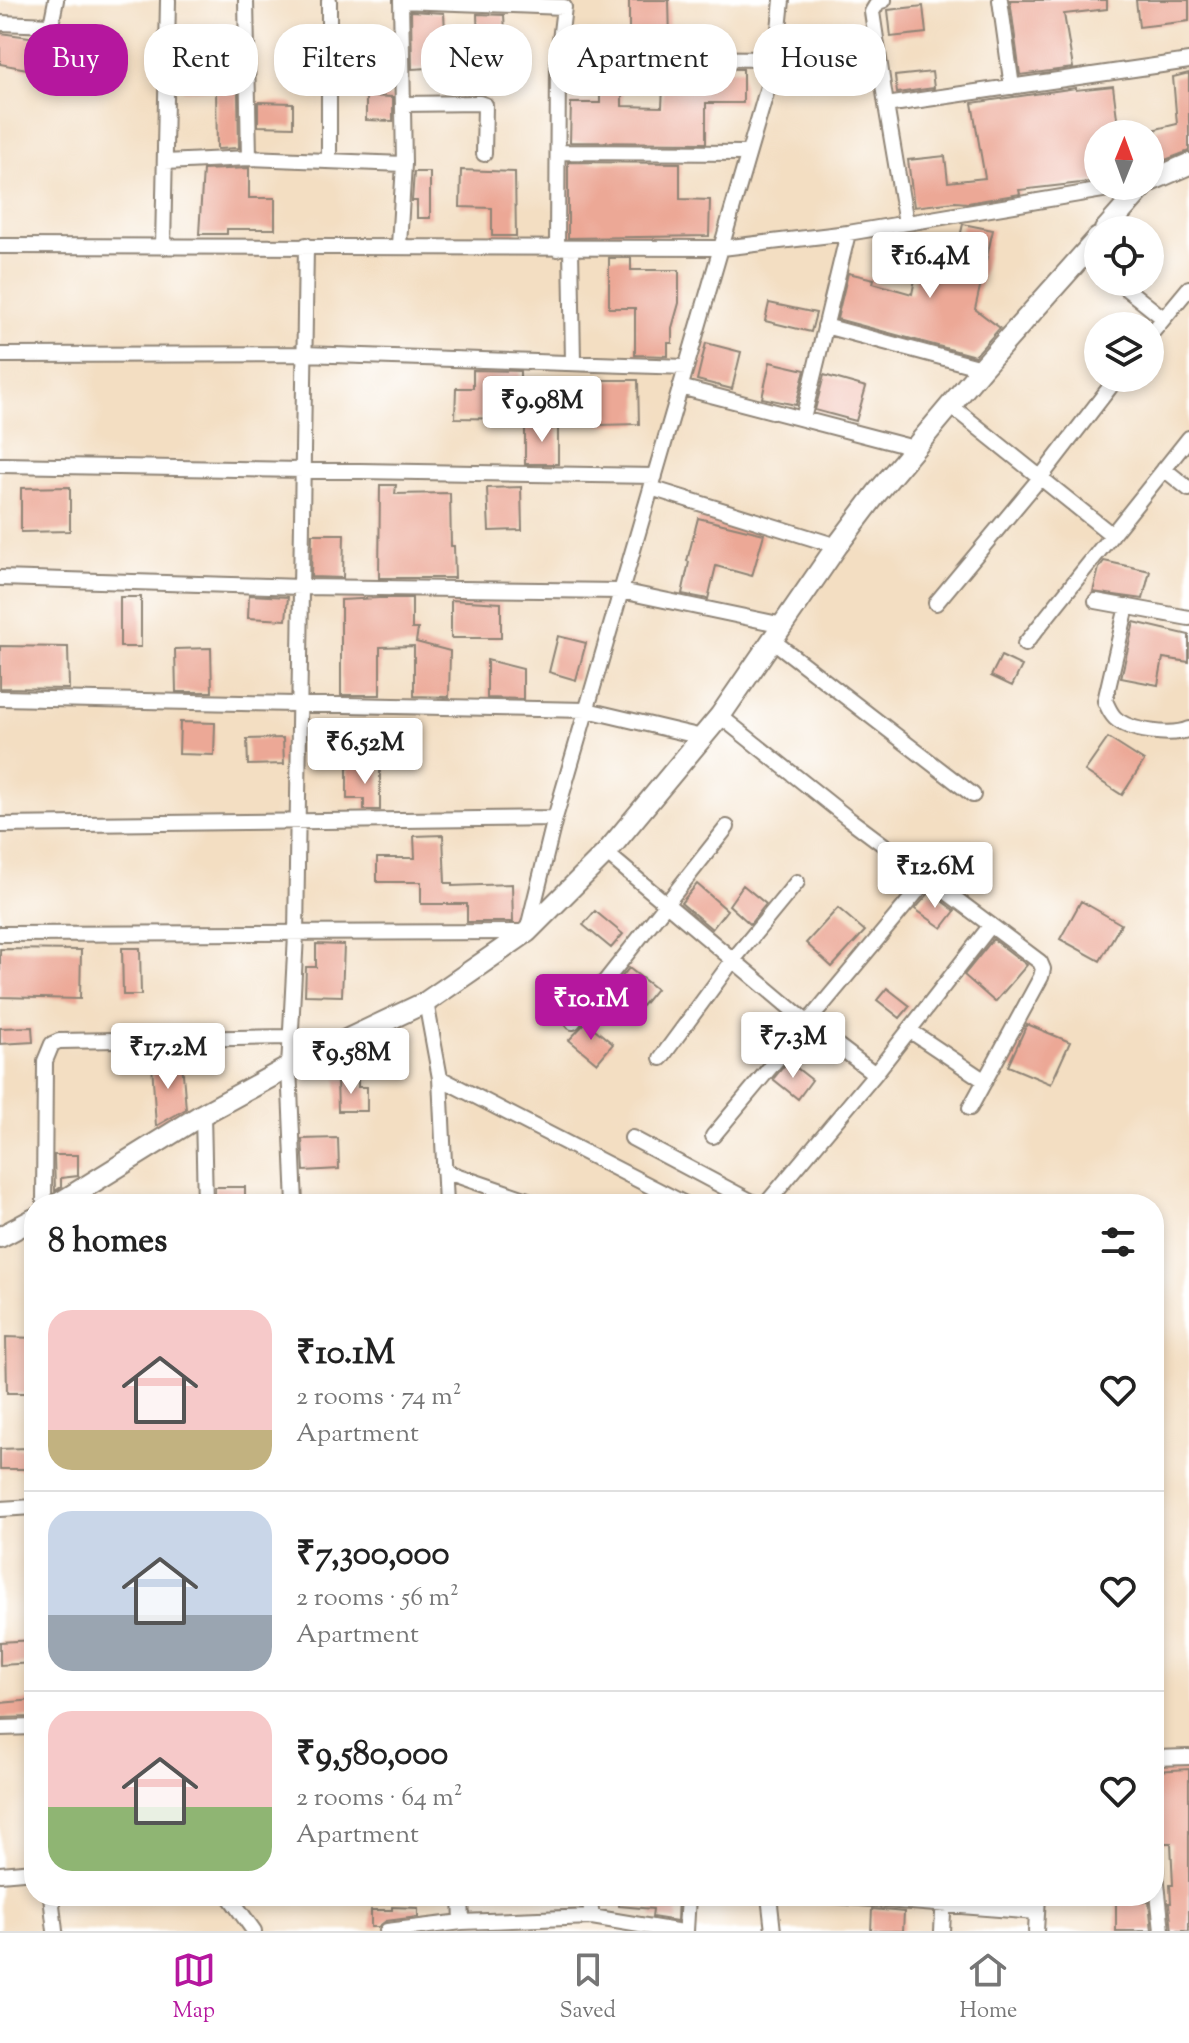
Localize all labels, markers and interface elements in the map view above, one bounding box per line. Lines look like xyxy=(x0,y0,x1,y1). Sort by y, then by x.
chip: Buy xyxy=(24,24,128,96)
chip: Rent xyxy=(144,24,258,96)
chip: Filters xyxy=(274,24,405,96)
chip: New xyxy=(421,24,532,96)
chip: Apartment xyxy=(548,24,737,96)
chip: House xyxy=(753,24,886,96)
north arrow xyxy=(1084,120,1164,200)
map controls xyxy=(1084,120,1164,392)
button: locate xyxy=(1084,216,1164,296)
pin: ₹16.4M xyxy=(865,232,995,300)
text: ₹16.4M xyxy=(890,239,970,276)
button: layers xyxy=(1084,312,1164,392)
pin: ₹9.98M xyxy=(477,376,607,444)
text: ₹9.98M xyxy=(501,383,583,420)
pin: ₹6.52M xyxy=(300,718,430,786)
text: ₹6.52M xyxy=(326,725,404,762)
pin: ₹12.6M xyxy=(870,842,1000,910)
text: ₹12.6M xyxy=(896,849,974,886)
pin: ₹10.1M xyxy=(526,974,656,1042)
text: ₹10.1M xyxy=(553,981,629,1018)
pin: ₹7.3M xyxy=(737,1012,849,1080)
text: ₹7.3M xyxy=(759,1019,827,1056)
pin: ₹17.2M xyxy=(103,1023,233,1091)
pin: ₹9.58M xyxy=(286,1028,416,1096)
text: ₹17.2M xyxy=(129,1030,207,1067)
text: ₹9.58M xyxy=(311,1035,391,1072)
text: 8 homes xyxy=(48,1218,167,1267)
icon: filters xyxy=(1096,1220,1140,1264)
text: ₹10.1M xyxy=(296,1330,395,1379)
icon: home xyxy=(112,1342,208,1438)
icon: heart xyxy=(1096,1368,1140,1412)
text: 2 rooms · 74 m² xyxy=(296,1379,461,1416)
text: Apartment xyxy=(296,1416,419,1453)
text: ₹7,300,000 xyxy=(296,1531,449,1580)
icon: home xyxy=(112,1543,208,1639)
icon: heart xyxy=(1096,1569,1140,1613)
text: 2 rooms · 56 m² xyxy=(296,1580,459,1617)
text: Apartment xyxy=(296,1617,419,1654)
text: ₹9,580,000 xyxy=(296,1731,448,1780)
icon: home xyxy=(112,1743,208,1839)
icon: heart xyxy=(1096,1769,1140,1813)
text: 2 rooms · 64 m² xyxy=(296,1780,463,1817)
text: Apartment xyxy=(296,1817,419,1854)
tab: Map xyxy=(172,1948,216,2028)
tab: Saved xyxy=(559,1948,616,2028)
tab: Home xyxy=(960,1948,1017,2028)

